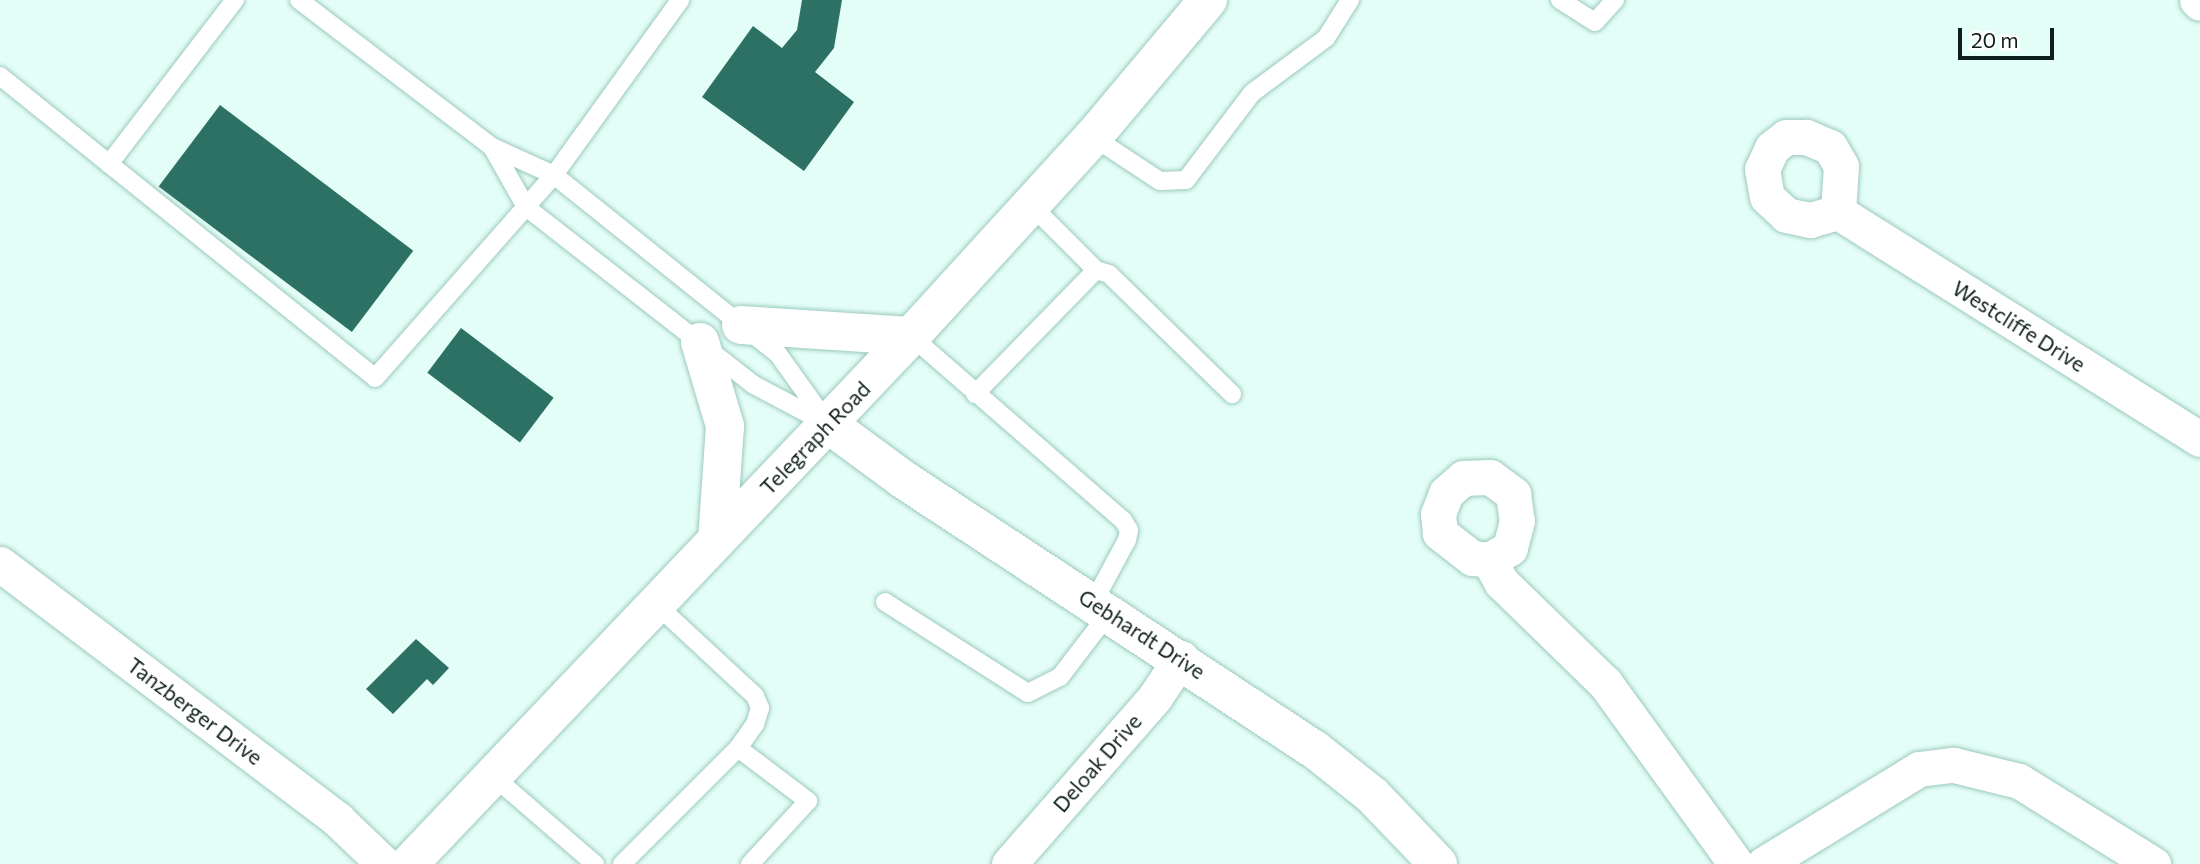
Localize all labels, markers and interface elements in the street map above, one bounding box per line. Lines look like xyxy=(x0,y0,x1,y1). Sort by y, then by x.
scale bar xyxy=(1962,14,2058,58)
text: 20 m xyxy=(1971,27,2019,52)
street label: Westcliffe Drive xyxy=(1948,275,2090,377)
street label: Telegraph Road xyxy=(755,376,875,500)
street label: Gebhardt Drive xyxy=(1074,584,1210,684)
street label: Tanzberger Drive xyxy=(123,652,267,770)
street label: Deloak Drive xyxy=(1048,709,1146,817)

